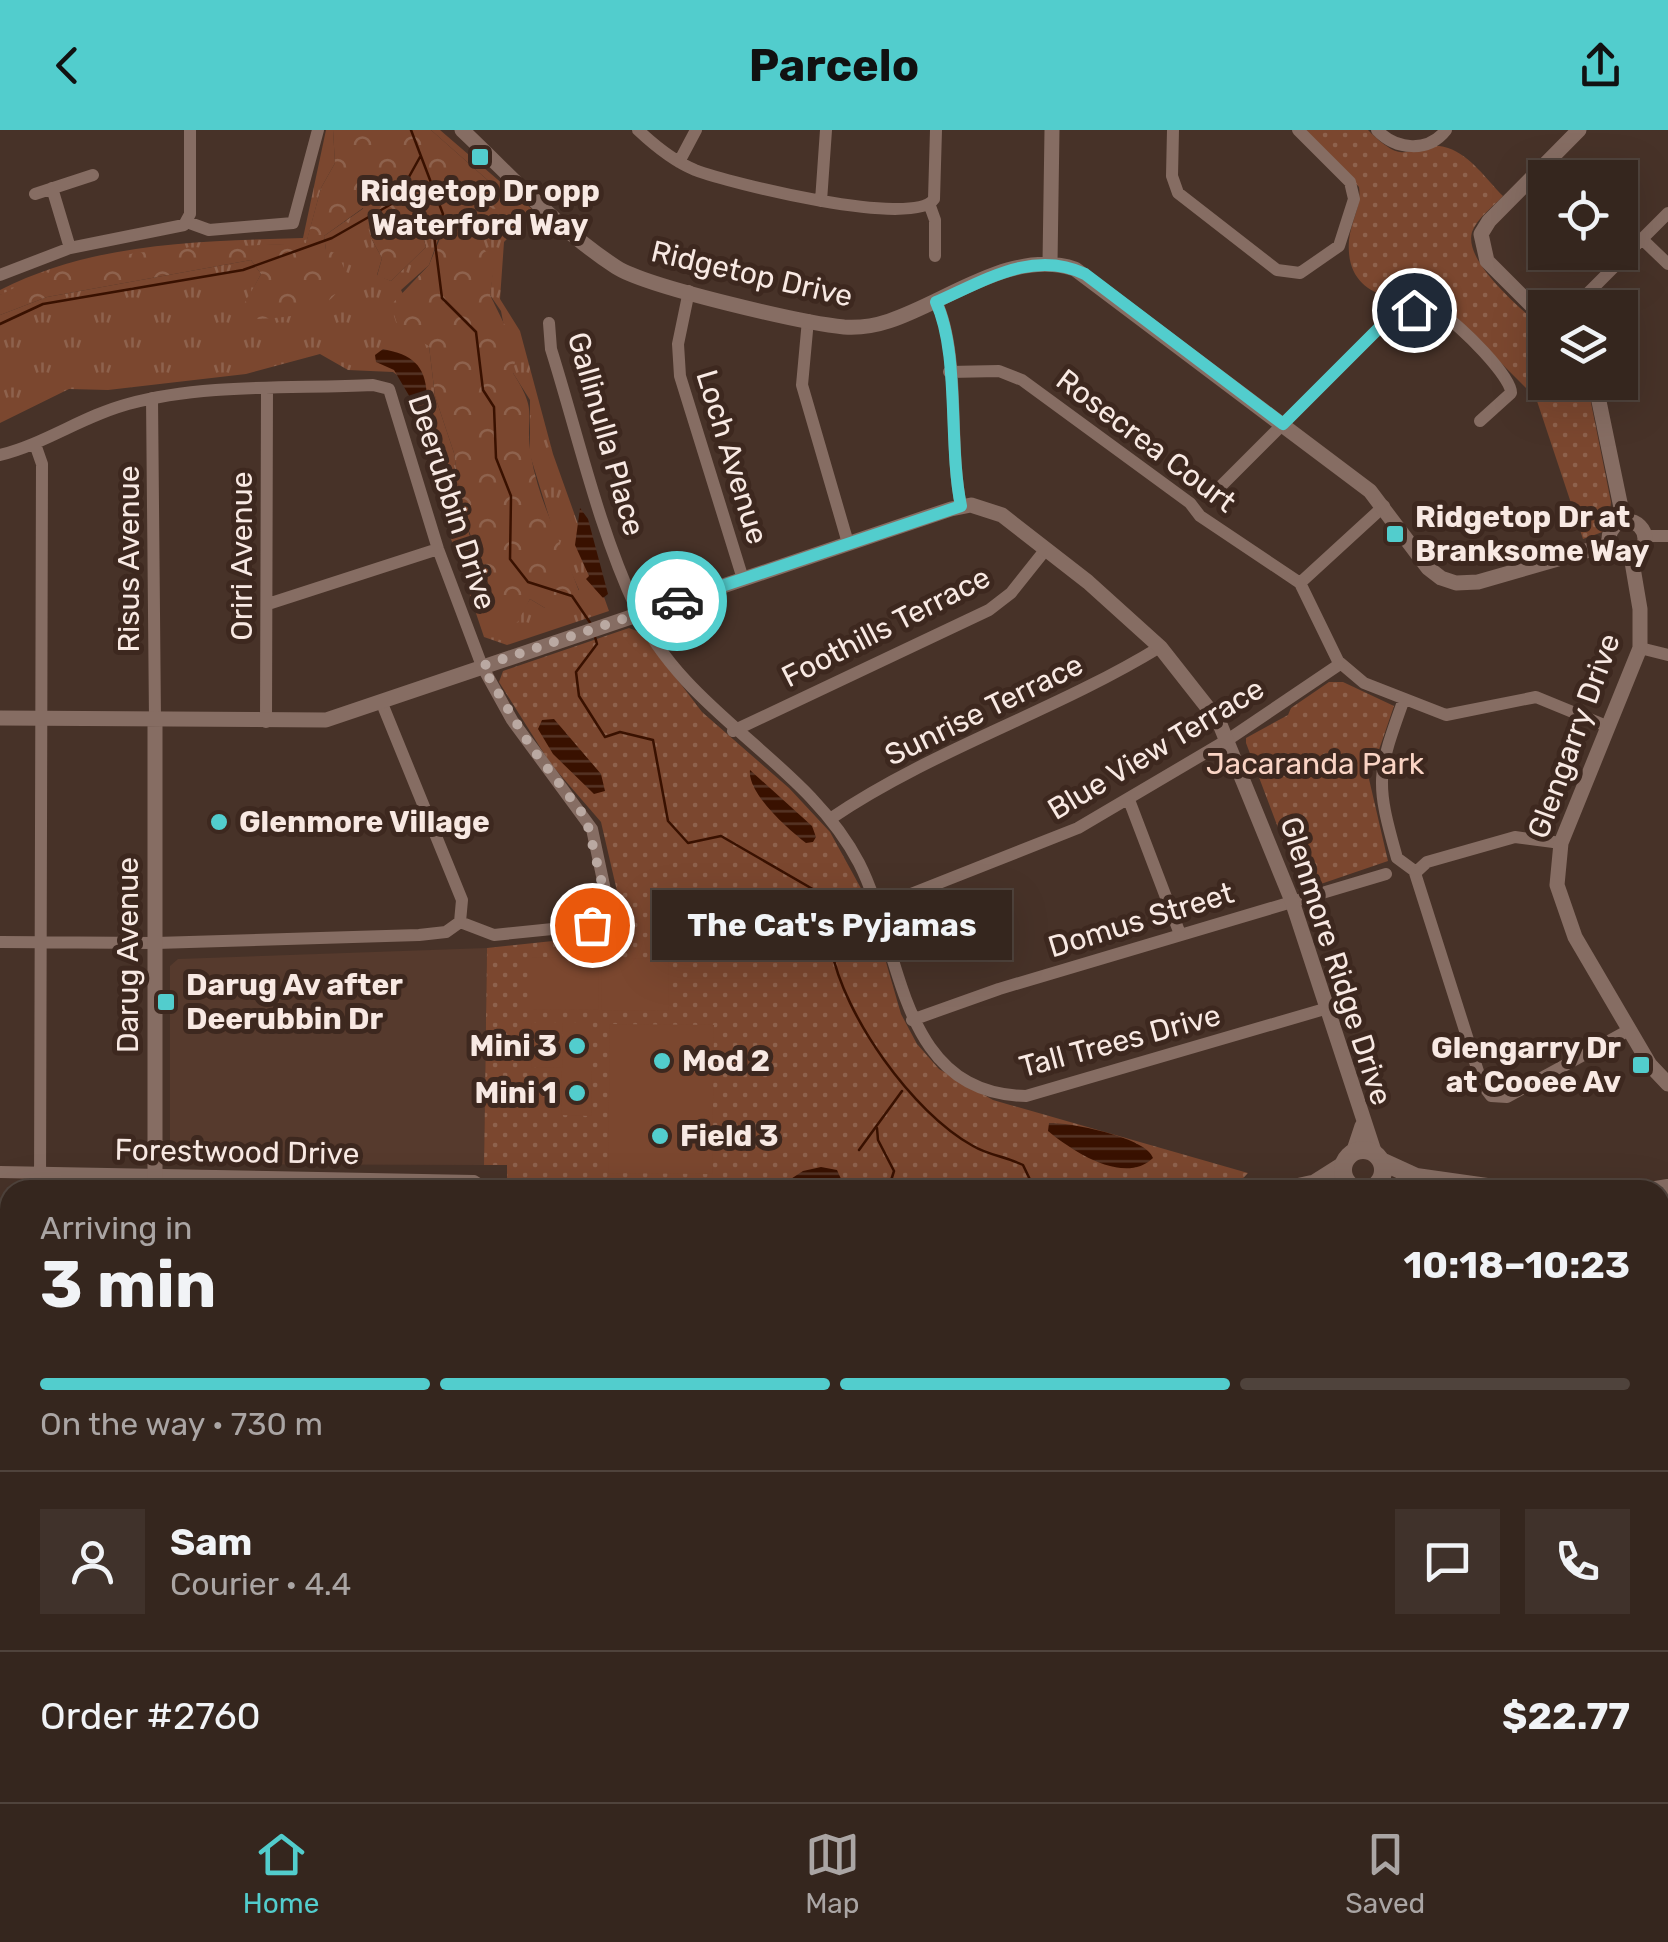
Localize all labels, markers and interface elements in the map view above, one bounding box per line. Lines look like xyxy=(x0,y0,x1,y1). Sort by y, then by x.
icon: back xyxy=(40,38,95,93)
icon: share xyxy=(1573,38,1628,93)
text: Parcelo xyxy=(749,39,919,92)
marker: Ridgetop Dr opp Waterford Way xyxy=(469,146,491,168)
map controls xyxy=(1528,160,1638,400)
button: locate xyxy=(1528,160,1638,270)
place label: Ridgetop Dr opp Waterford Way xyxy=(360,173,600,243)
street label: Ridgetop Drive xyxy=(648,233,856,315)
pin xyxy=(1372,268,1457,353)
icon: home xyxy=(1387,283,1442,338)
button: layers xyxy=(1528,290,1638,400)
street label: Gallinulla Place xyxy=(560,328,652,540)
street label: Rosecrea Court xyxy=(1049,362,1243,520)
street label: Loch Avenue xyxy=(688,366,776,548)
street label: Deerubbin Drive xyxy=(400,390,504,614)
street label: Risus Avenue xyxy=(111,465,147,653)
street label: Oriri Avenue xyxy=(224,471,260,641)
place label: Ridgetop Dr at Branksome Way xyxy=(1415,499,1650,569)
marker: Ridgetop Dr at Branksome Way xyxy=(1384,523,1406,545)
courier xyxy=(627,551,727,651)
street label: Foothills Terrace xyxy=(776,559,996,695)
icon: car xyxy=(650,574,705,629)
street label: Glengarry Drive xyxy=(1520,629,1628,843)
street label: Sunrise Terrace xyxy=(879,646,1089,774)
street label: Blue View Terrace xyxy=(1041,670,1271,828)
park label: Jacaranda Park xyxy=(1206,746,1425,782)
place label: Glenmore Village xyxy=(239,804,490,840)
marker: Glenmore Village xyxy=(208,811,230,833)
street label: Glenmore Ridge Drive xyxy=(1272,812,1400,1110)
street label: Darug Avenue xyxy=(110,857,146,1053)
street label: Domus Street xyxy=(1044,875,1238,965)
pin xyxy=(550,883,635,968)
callout: The Cat's Pyjamas xyxy=(652,890,1012,960)
icon: bag xyxy=(565,898,620,953)
text: The Cat's Pyjamas xyxy=(687,906,977,944)
place label: Darug Av after Deerubbin Dr xyxy=(186,967,403,1037)
marker: Darug Av after Deerubbin Dr xyxy=(155,991,177,1013)
street label: Tall Trees Drive xyxy=(1015,997,1225,1085)
place label: Mini 3 xyxy=(470,1028,557,1064)
place label: Glengarry Dr at Cooee Av xyxy=(1431,1030,1621,1100)
marker: Mini 3 xyxy=(566,1035,588,1057)
place label: Mod 2 xyxy=(682,1043,770,1079)
marker: Mod 2 xyxy=(651,1050,673,1072)
marker: Glengarry Dr at Cooee Av xyxy=(1630,1054,1652,1076)
place label: Mini 1 xyxy=(474,1075,557,1111)
marker: Mini 1 xyxy=(566,1082,588,1104)
place label: Field 3 xyxy=(680,1118,779,1154)
marker: Field 3 xyxy=(649,1125,671,1147)
street label: Forestwood Drive xyxy=(114,1132,360,1172)
text: Arriving in xyxy=(40,1209,192,1247)
text: 10:18–10:23 xyxy=(1403,1242,1630,1288)
text: 3 min xyxy=(40,1246,217,1323)
text: On the way · 730 m xyxy=(40,1405,323,1443)
button: person xyxy=(40,1509,145,1614)
button: chat xyxy=(1395,1509,1500,1614)
button: phone xyxy=(1525,1509,1630,1614)
text: Sam xyxy=(170,1519,252,1565)
text: Courier · 4.4 xyxy=(170,1565,351,1603)
text: Order #2760 xyxy=(40,1693,261,1739)
text: $22.77 xyxy=(1502,1693,1630,1739)
tab: Home xyxy=(243,1827,319,1920)
tab: Map xyxy=(805,1827,860,1920)
tab: Saved xyxy=(1345,1827,1425,1920)

